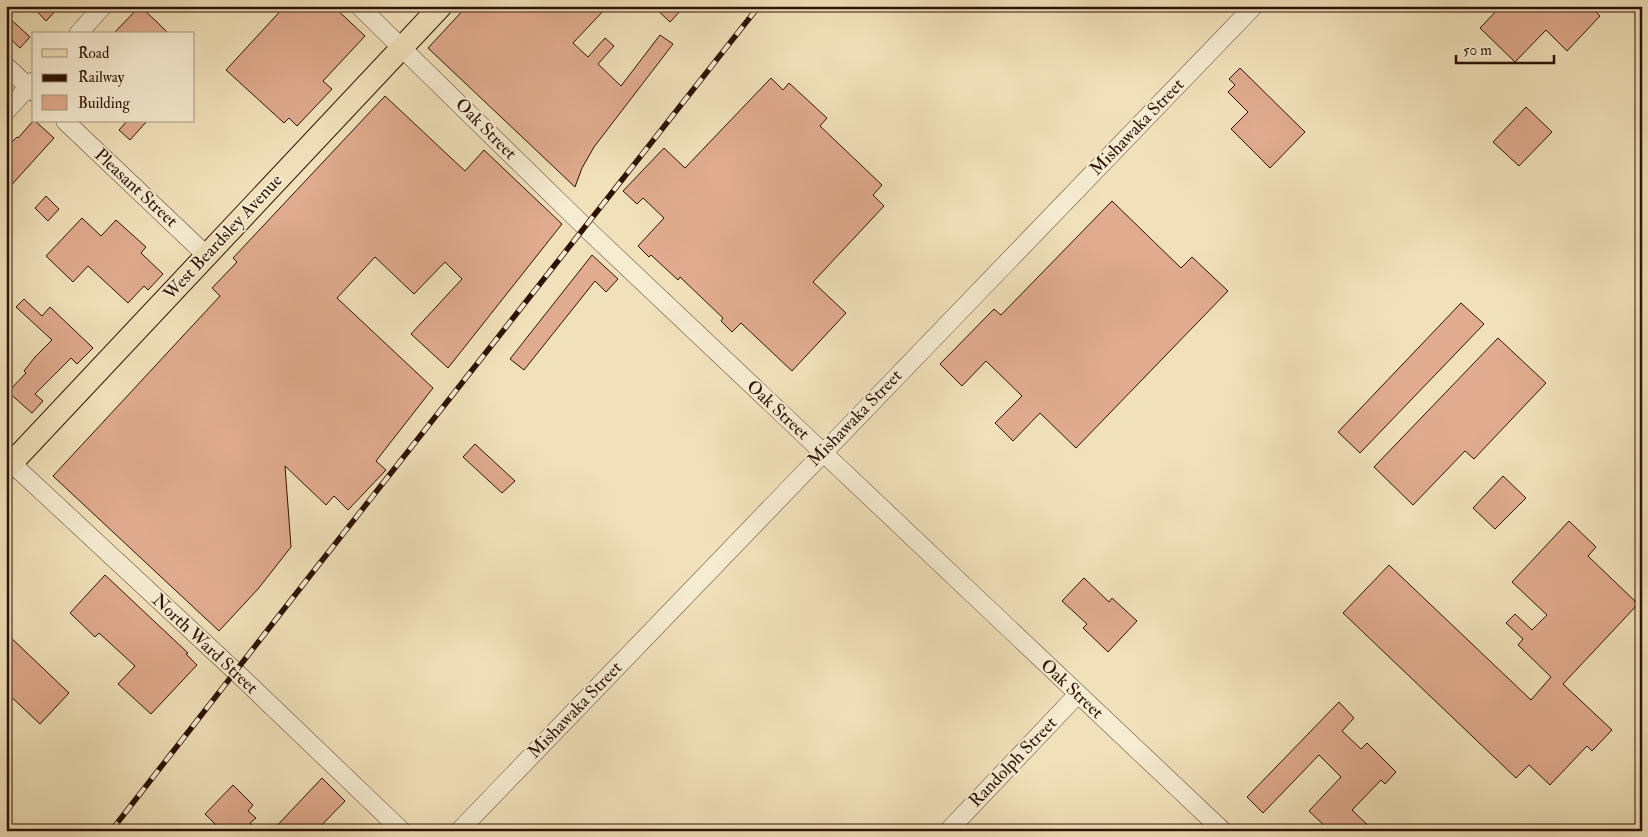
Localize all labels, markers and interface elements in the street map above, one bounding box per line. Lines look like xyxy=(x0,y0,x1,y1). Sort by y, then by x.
legend xyxy=(32,32,195,122)
scale bar xyxy=(1456,32,1553,64)
text: 50 m xyxy=(1463,41,1492,60)
text: Road xyxy=(78,44,110,63)
text: Railway xyxy=(78,68,125,87)
street label: Mishawaka Street xyxy=(1085,73,1189,180)
street label: Oak Street xyxy=(450,93,522,165)
text: Building xyxy=(78,94,130,113)
street label: Pleasant Street xyxy=(89,144,183,233)
street label: West Beardsley Avenue xyxy=(158,169,288,306)
street label: Mishawaka Street xyxy=(803,364,907,471)
street label: Oak Street xyxy=(742,375,814,445)
street label: North Ward Street xyxy=(147,589,263,699)
street label: Oak Street xyxy=(1036,654,1108,724)
street label: Mishawaka Street xyxy=(523,656,627,763)
street label: Randolph Street xyxy=(964,712,1062,812)

